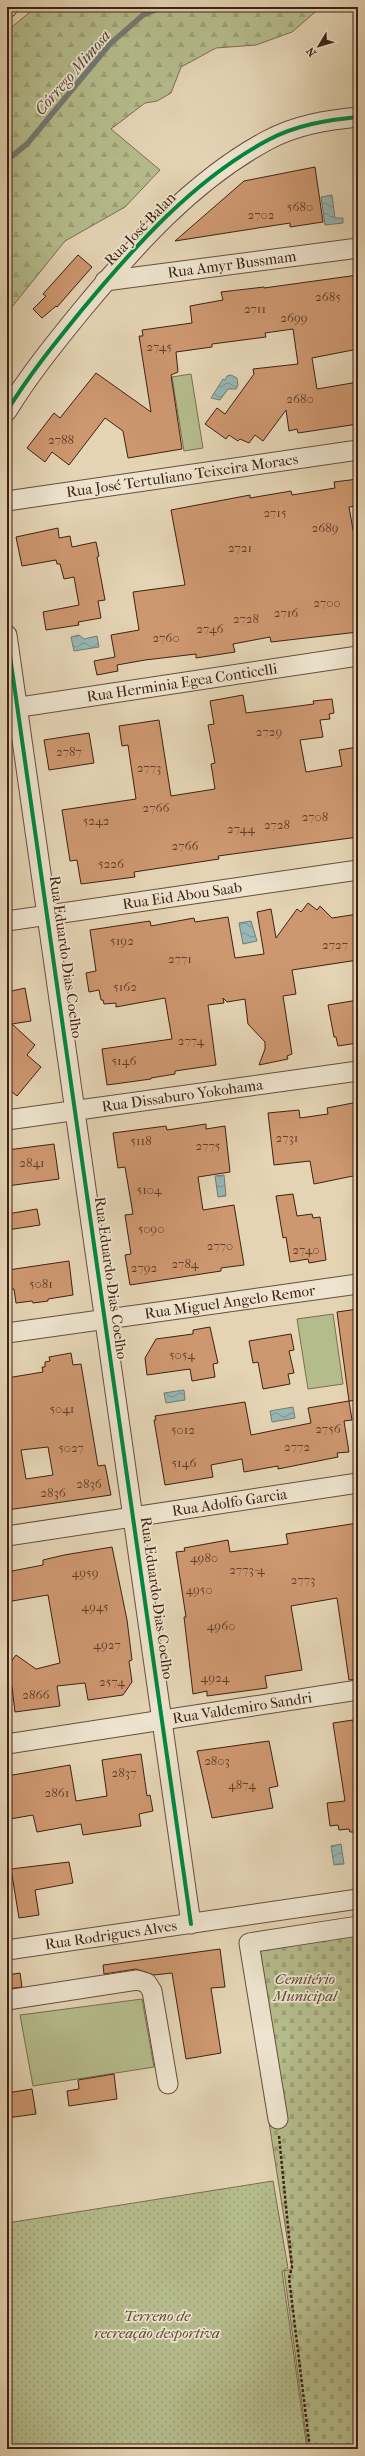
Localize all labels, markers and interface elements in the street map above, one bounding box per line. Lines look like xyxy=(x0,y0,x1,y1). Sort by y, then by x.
water label: Córrego Mimosa xyxy=(30,26,114,119)
north arrow xyxy=(299,26,339,66)
text: N xyxy=(303,44,319,59)
street label: Rua José Balan xyxy=(101,188,180,269)
house number: 5680 xyxy=(287,199,313,214)
house number: 2702 xyxy=(248,207,275,222)
street label: Rua Amyr Bussmam xyxy=(166,247,298,282)
house number: 2685 xyxy=(315,289,341,304)
house number: 2711 xyxy=(244,301,266,316)
house number: 2699 xyxy=(280,310,308,325)
house number: 2745 xyxy=(146,339,172,354)
house number: 2680 xyxy=(286,391,314,406)
house number: 2788 xyxy=(48,432,74,447)
street label: Rua José Tertuliano Teixeira Moraes xyxy=(65,450,300,501)
house number: 2715 xyxy=(263,505,287,520)
house number: 2689 xyxy=(311,520,339,535)
house number: 2721 xyxy=(228,540,252,555)
house number: 2700 xyxy=(313,595,341,610)
house number: 2716 xyxy=(274,605,299,620)
house number: 2728 xyxy=(233,611,259,626)
house number: 2746 xyxy=(196,621,225,636)
house number: 2760 xyxy=(152,630,180,645)
street label: Rua Herminia Egea Conticelli xyxy=(86,659,279,706)
house number: 2729 xyxy=(256,724,282,739)
house number: 2787 xyxy=(56,744,82,759)
house number: 2773 xyxy=(137,760,161,775)
house number: 2766 xyxy=(142,800,170,815)
house number: 2708 xyxy=(302,809,328,824)
house number: 5242 xyxy=(83,813,110,828)
house number: 2728 xyxy=(264,817,290,832)
house number: 2744 xyxy=(227,821,255,836)
house number: 2766 xyxy=(171,838,199,853)
house number: 5226 xyxy=(98,856,125,871)
street label: Rua Eduardo Dias Coelho xyxy=(46,875,86,1040)
street label: Rua Eid Abou Saab xyxy=(121,878,243,913)
house number: 5192 xyxy=(110,933,134,948)
house number: 2727 xyxy=(322,937,348,952)
house number: 2771 xyxy=(168,951,192,966)
house number: 5162 xyxy=(113,979,137,994)
house number: 2774 xyxy=(178,1033,205,1048)
house number: 5146 xyxy=(112,1053,137,1068)
street label: Rua Dissaburo Yokohama xyxy=(100,1075,265,1116)
house number: 2731 xyxy=(276,1130,298,1145)
house number: 5118 xyxy=(130,1133,152,1148)
house number: 2775 xyxy=(196,1138,221,1153)
house number: 2841 xyxy=(19,1155,45,1170)
house number: 5104 xyxy=(137,1182,162,1197)
street label: Rua Eduardo Dias Coelho xyxy=(91,1196,131,1361)
house number: 5090 xyxy=(138,1221,164,1236)
house number: 2770 xyxy=(207,1238,233,1253)
house number: 2740 xyxy=(292,1242,320,1257)
house number: 2784 xyxy=(171,1256,199,1271)
house number: 2792 xyxy=(131,1260,158,1275)
house number: 5081 xyxy=(29,1276,53,1291)
street label: Rua Miguel Angelo Remor xyxy=(143,1281,317,1323)
house number: 5054 xyxy=(169,1347,195,1362)
house number: 5041 xyxy=(50,1401,74,1416)
house number: 2756 xyxy=(315,1421,342,1436)
house number: 5012 xyxy=(171,1422,195,1437)
house number: 2772 xyxy=(284,1439,310,1454)
house number: 5027 xyxy=(58,1440,84,1455)
house number: 5146 xyxy=(172,1455,197,1470)
house number: 2836 xyxy=(76,1476,103,1491)
house number: 2836 xyxy=(40,1485,67,1500)
street label: Rua Adolfo Garcia xyxy=(171,1485,289,1520)
street label: Rua Eduardo Dias Coelho xyxy=(137,1516,177,1681)
house number: 4980 xyxy=(190,1550,218,1565)
house number: 2773-4 xyxy=(229,1562,265,1577)
house number: 4959 xyxy=(72,1565,99,1580)
house number: 2773 xyxy=(291,1572,315,1587)
house number: 4950 xyxy=(185,1582,213,1597)
house number: 4945 xyxy=(81,1599,109,1614)
house number: 4960 xyxy=(207,1618,235,1633)
house number: 4927 xyxy=(93,1637,121,1652)
house number: 4924 xyxy=(201,1670,230,1685)
house number: 2574 xyxy=(99,1674,125,1689)
house number: 2866 xyxy=(22,1687,51,1702)
street label: Rua Valdemiro Sandri xyxy=(171,1688,314,1727)
house number: 2803 xyxy=(204,1753,230,1768)
house number: 2837 xyxy=(112,1765,136,1780)
house number: 4874 xyxy=(228,1777,256,1792)
house number: 2861 xyxy=(45,1785,69,1800)
street label: Rua Rodrigues Alves xyxy=(44,1916,179,1953)
park label: Cemitério Municipal xyxy=(272,1970,339,2005)
park label: Terreno de recreação desportiva xyxy=(94,2307,220,2342)

